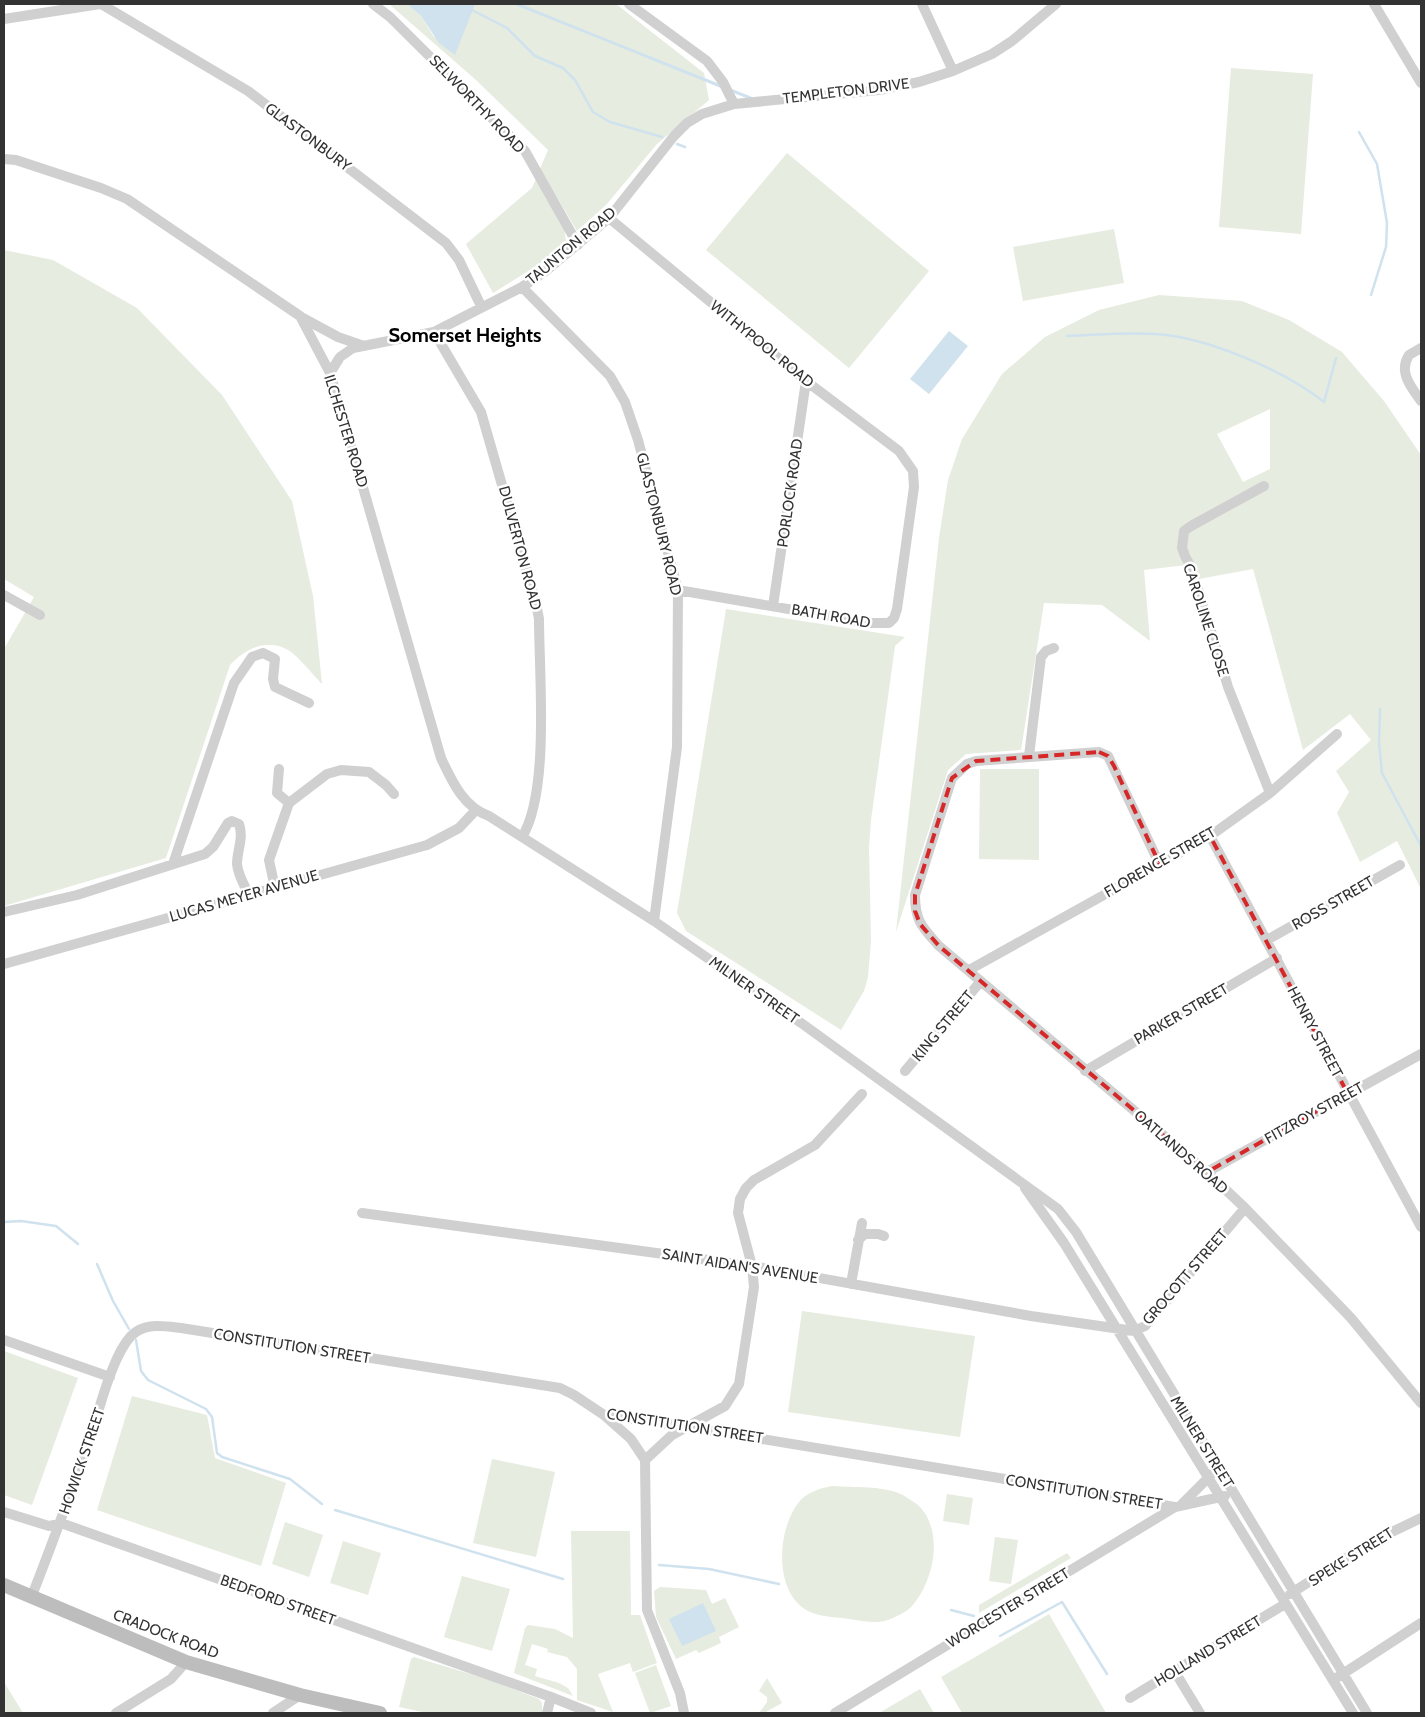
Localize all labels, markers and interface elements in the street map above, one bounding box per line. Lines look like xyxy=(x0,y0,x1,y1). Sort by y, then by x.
street label: SELWORTHY ROAD xyxy=(426,51,528,157)
street label: TEMPLETON DRIVE xyxy=(782,74,910,108)
street label: GLASTONBURY xyxy=(262,99,355,175)
street label: TAUNTON ROAD xyxy=(523,203,619,289)
street label: WITHYPOOL ROAD xyxy=(707,297,818,391)
district label: Somerset Heights xyxy=(388,323,542,347)
street label: ILCHESTER ROAD xyxy=(320,372,372,490)
street label: PORLOCK ROAD xyxy=(773,437,807,549)
street label: GLASTONBURY ROAD xyxy=(633,451,685,597)
street label: DULVERTON ROAD xyxy=(495,484,545,612)
street label: CAROLINE CLOSE xyxy=(1179,561,1233,679)
street label: BATH ROAD xyxy=(790,600,872,632)
street label: FLORENCE STREET xyxy=(1101,823,1219,901)
street label: LUCAS MEYER AVENUE xyxy=(167,866,321,926)
street label: ROSS STREET xyxy=(1289,872,1377,934)
street label: MILNER STREET xyxy=(706,952,802,1028)
street label: PARKER STREET xyxy=(1131,980,1231,1048)
street label: HENRY STREET xyxy=(1283,983,1347,1081)
street label: KING STREET xyxy=(908,987,978,1065)
street label: FITZROY STREET xyxy=(1261,1078,1367,1148)
street label: OATLANDS ROAD xyxy=(1130,1106,1232,1198)
street label: GROCOTT STREET xyxy=(1139,1226,1231,1328)
street label: SAINT AIDAN'S AVENUE xyxy=(661,1245,819,1287)
street label: CONSTITUTION STREET xyxy=(212,1325,372,1367)
street label: MILNER STREET xyxy=(1167,1393,1237,1491)
street label: HOWICK STREET xyxy=(55,1405,109,1517)
street label: CONSTITUTION STREET xyxy=(605,1405,765,1447)
street label: CONSTITUTION STREET xyxy=(1004,1471,1164,1513)
street label: SPEKE STREET xyxy=(1305,1524,1397,1590)
street label: WORCESTER STREET xyxy=(943,1564,1073,1652)
street label: BEDFORD STREET xyxy=(218,1571,338,1629)
street label: CRADOCK ROAD xyxy=(111,1606,221,1662)
street label: HOLLAND STREET xyxy=(1151,1612,1265,1690)

